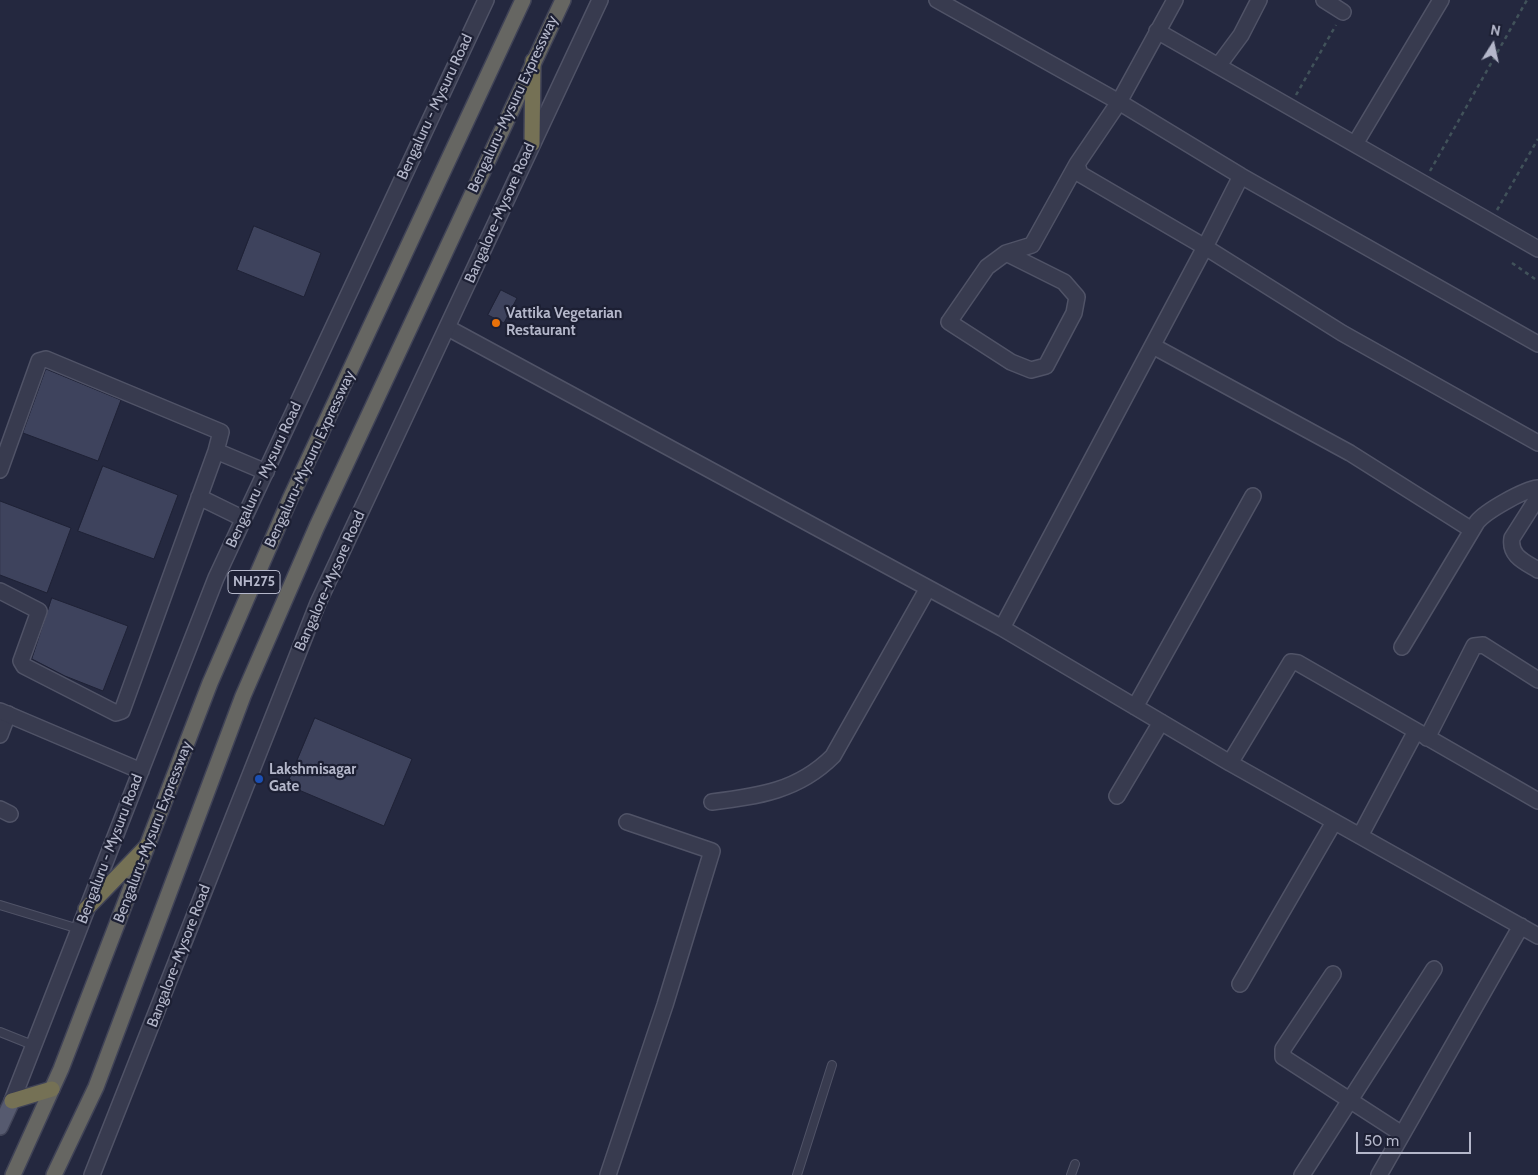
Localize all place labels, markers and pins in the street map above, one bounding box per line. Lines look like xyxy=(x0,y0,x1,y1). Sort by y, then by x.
place label: Vattika Vegetarian Restaurant xyxy=(506,305,622,340)
marker: Vattika Vegetarian Restaurant xyxy=(490,317,502,329)
place label: Lakshmisagar Gate xyxy=(269,761,356,796)
marker: Lakshmisagar Gate xyxy=(253,773,265,785)

